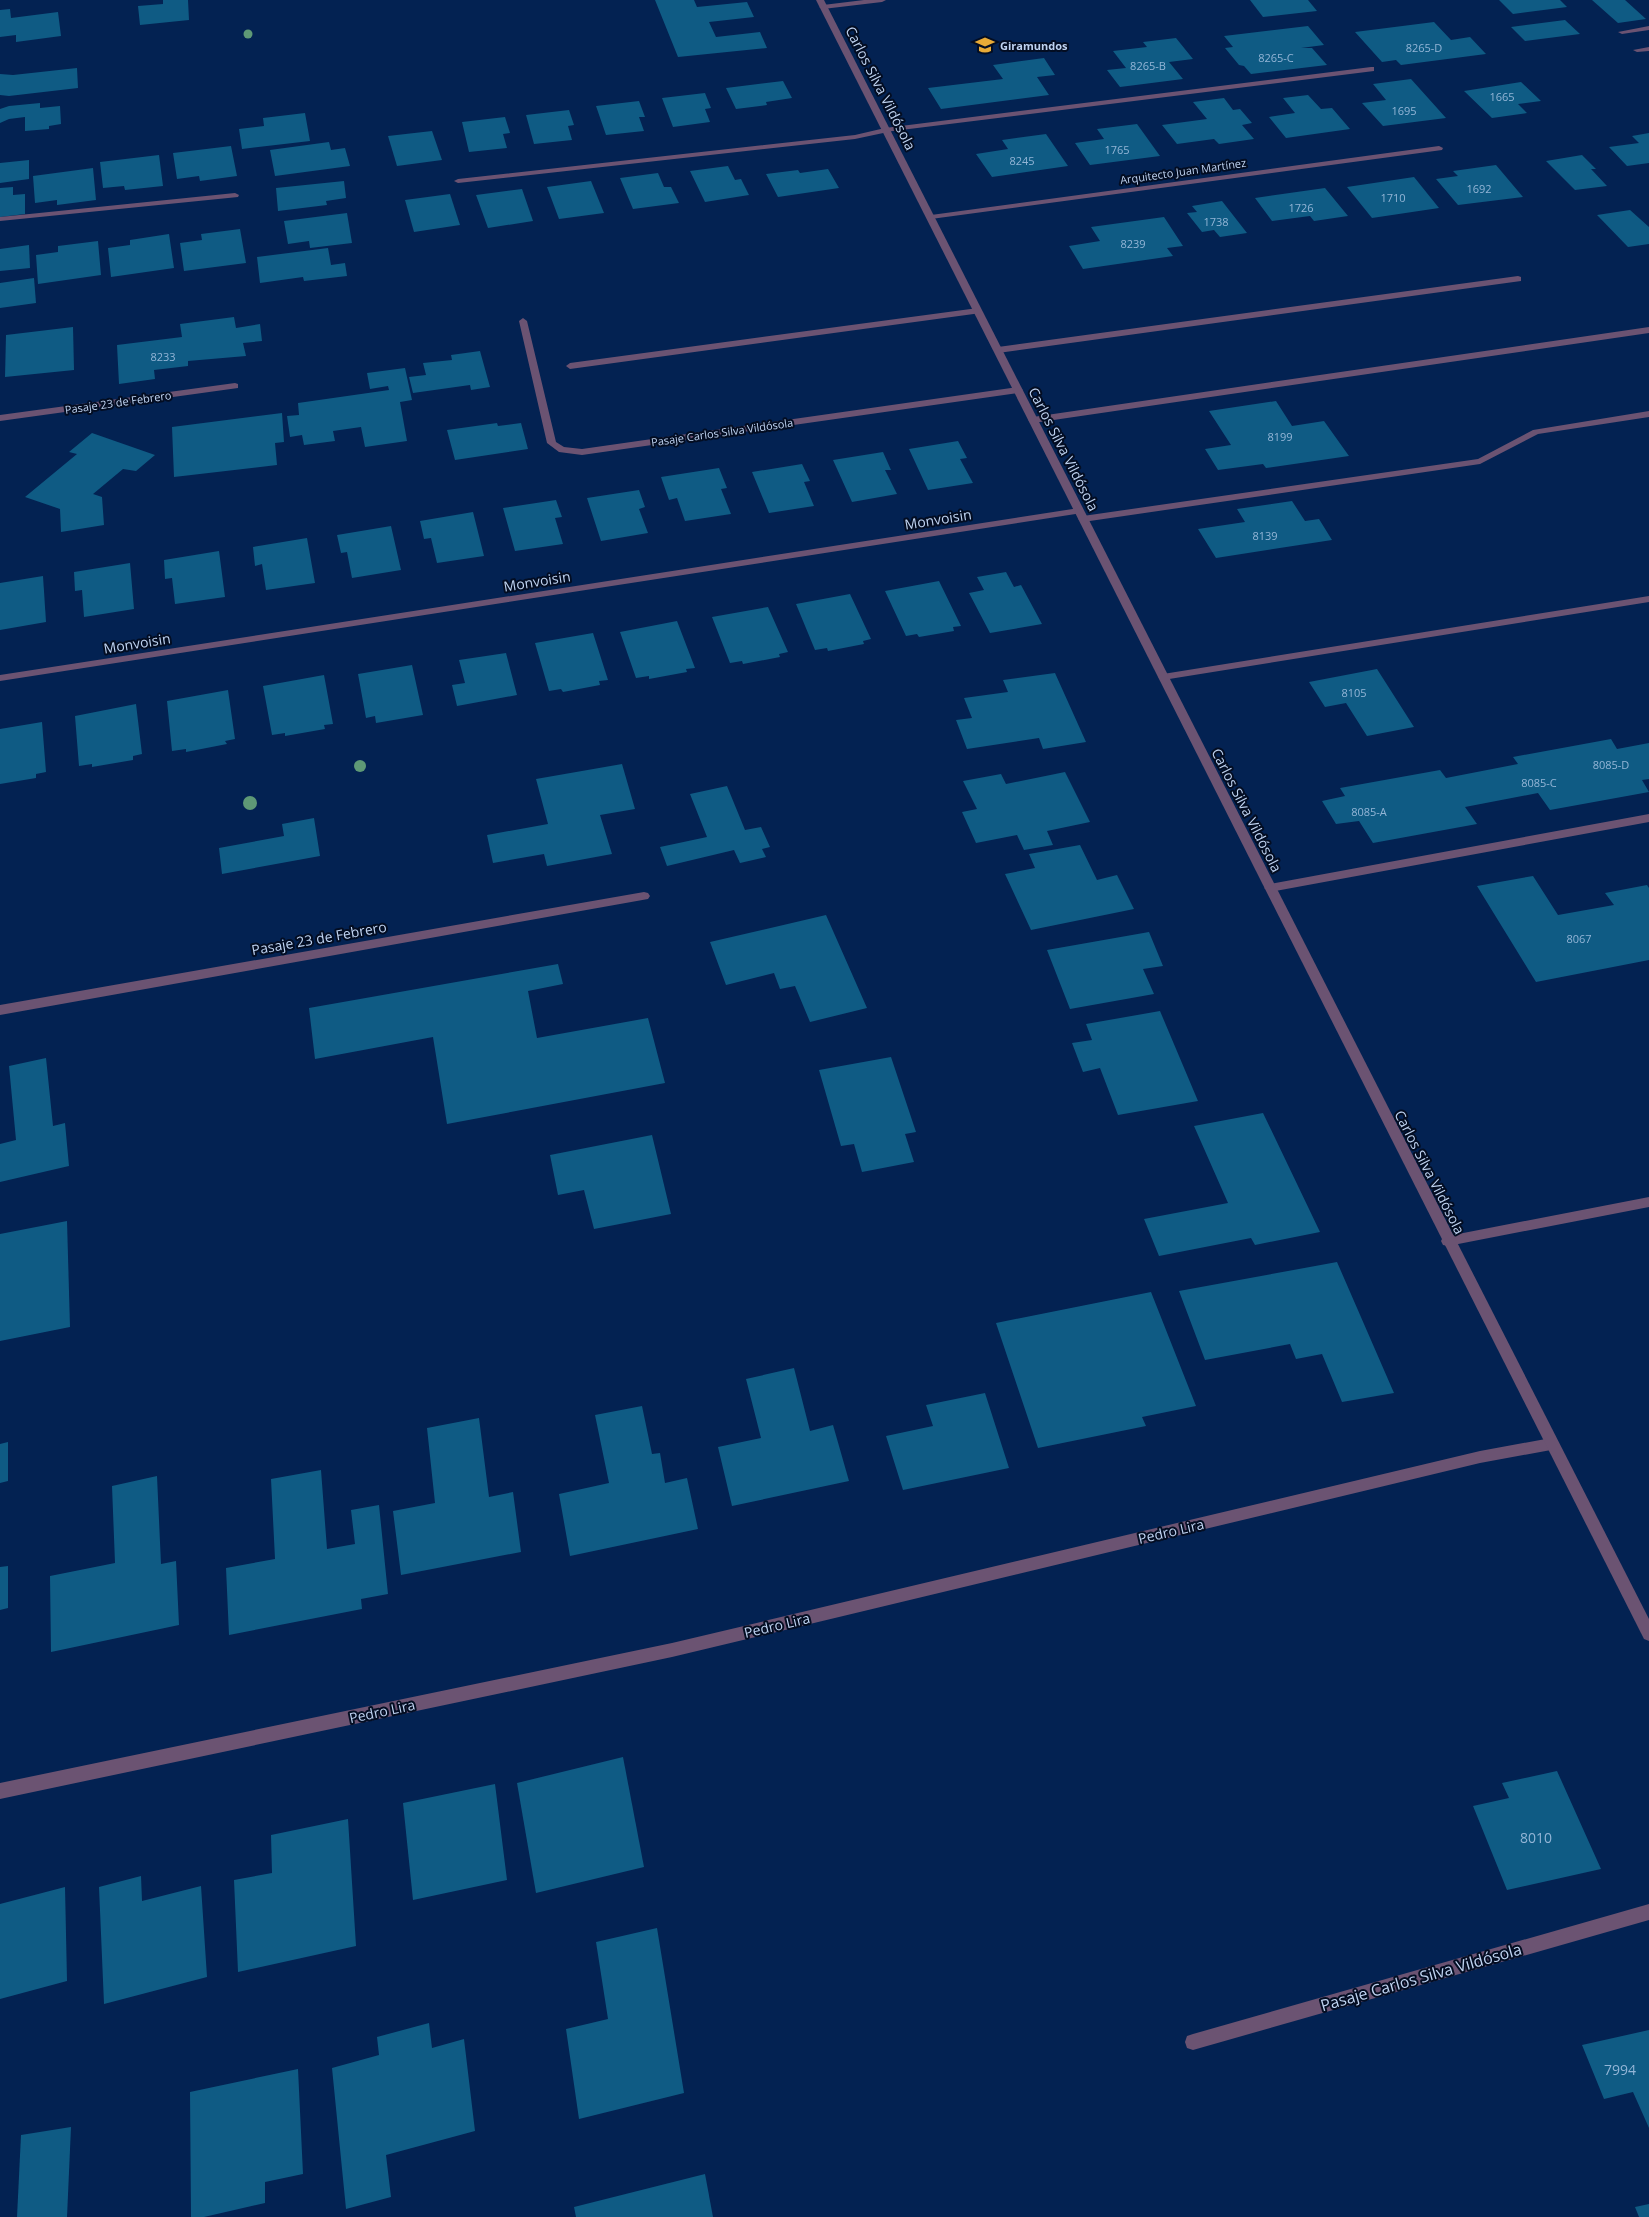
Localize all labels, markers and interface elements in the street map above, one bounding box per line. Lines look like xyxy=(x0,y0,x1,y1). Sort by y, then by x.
street label: Carlos Silva Vildósola xyxy=(842,23,920,153)
school or university icon: Giramundos xyxy=(974,34,996,56)
place label: Giramundos xyxy=(1000,38,1068,53)
house number: 8265-D xyxy=(1406,40,1442,55)
house number: 8265-C xyxy=(1258,50,1294,65)
house number: 8265-B xyxy=(1130,58,1166,73)
house number: 1665 xyxy=(1489,89,1515,104)
house number: 1695 xyxy=(1391,103,1417,118)
house number: 1765 xyxy=(1104,142,1130,157)
house number: 8245 xyxy=(1009,153,1035,168)
street label: Arquitecto Juan Martínez xyxy=(1119,155,1247,187)
house number: 1692 xyxy=(1466,181,1492,196)
house number: 1710 xyxy=(1380,190,1406,205)
house number: 1726 xyxy=(1288,200,1314,215)
house number: 1738 xyxy=(1203,214,1229,229)
house number: 8239 xyxy=(1120,236,1146,251)
house number: 8233 xyxy=(150,349,176,364)
street label: Carlos Silva Vildósola xyxy=(1025,384,1103,514)
street label: Pasaje 23 de Febrero xyxy=(64,387,173,417)
street label: Pasaje Carlos Silva Vildósola xyxy=(650,415,794,449)
house number: 8199 xyxy=(1267,429,1293,444)
street label: Monvoisin xyxy=(903,504,973,534)
house number: 8139 xyxy=(1252,528,1278,543)
street label: Monvoisin xyxy=(502,566,572,596)
street label: Monvoisin xyxy=(102,628,172,658)
house number: 8105 xyxy=(1341,685,1367,700)
street label: Carlos Silva Vildósola xyxy=(1208,745,1286,875)
house number: 8085-D xyxy=(1593,757,1629,772)
house number: 8085-C xyxy=(1521,775,1557,790)
house number: 8085-A xyxy=(1351,804,1387,819)
street label: Pasaje 23 de Febrero xyxy=(250,917,388,959)
house number: 8067 xyxy=(1566,931,1592,946)
street label: Carlos Silva Vildósola xyxy=(1391,1107,1469,1237)
street label: Pedro Lira xyxy=(1136,1514,1206,1548)
street label: Pedro Lira xyxy=(742,1608,812,1642)
street label: Pedro Lira xyxy=(347,1695,417,1727)
house number: 8010 xyxy=(1520,1828,1552,1847)
street label: Pasaje Carlos Silva Vildósola xyxy=(1318,1938,1524,2016)
house number: 7994 xyxy=(1604,2060,1636,2079)

